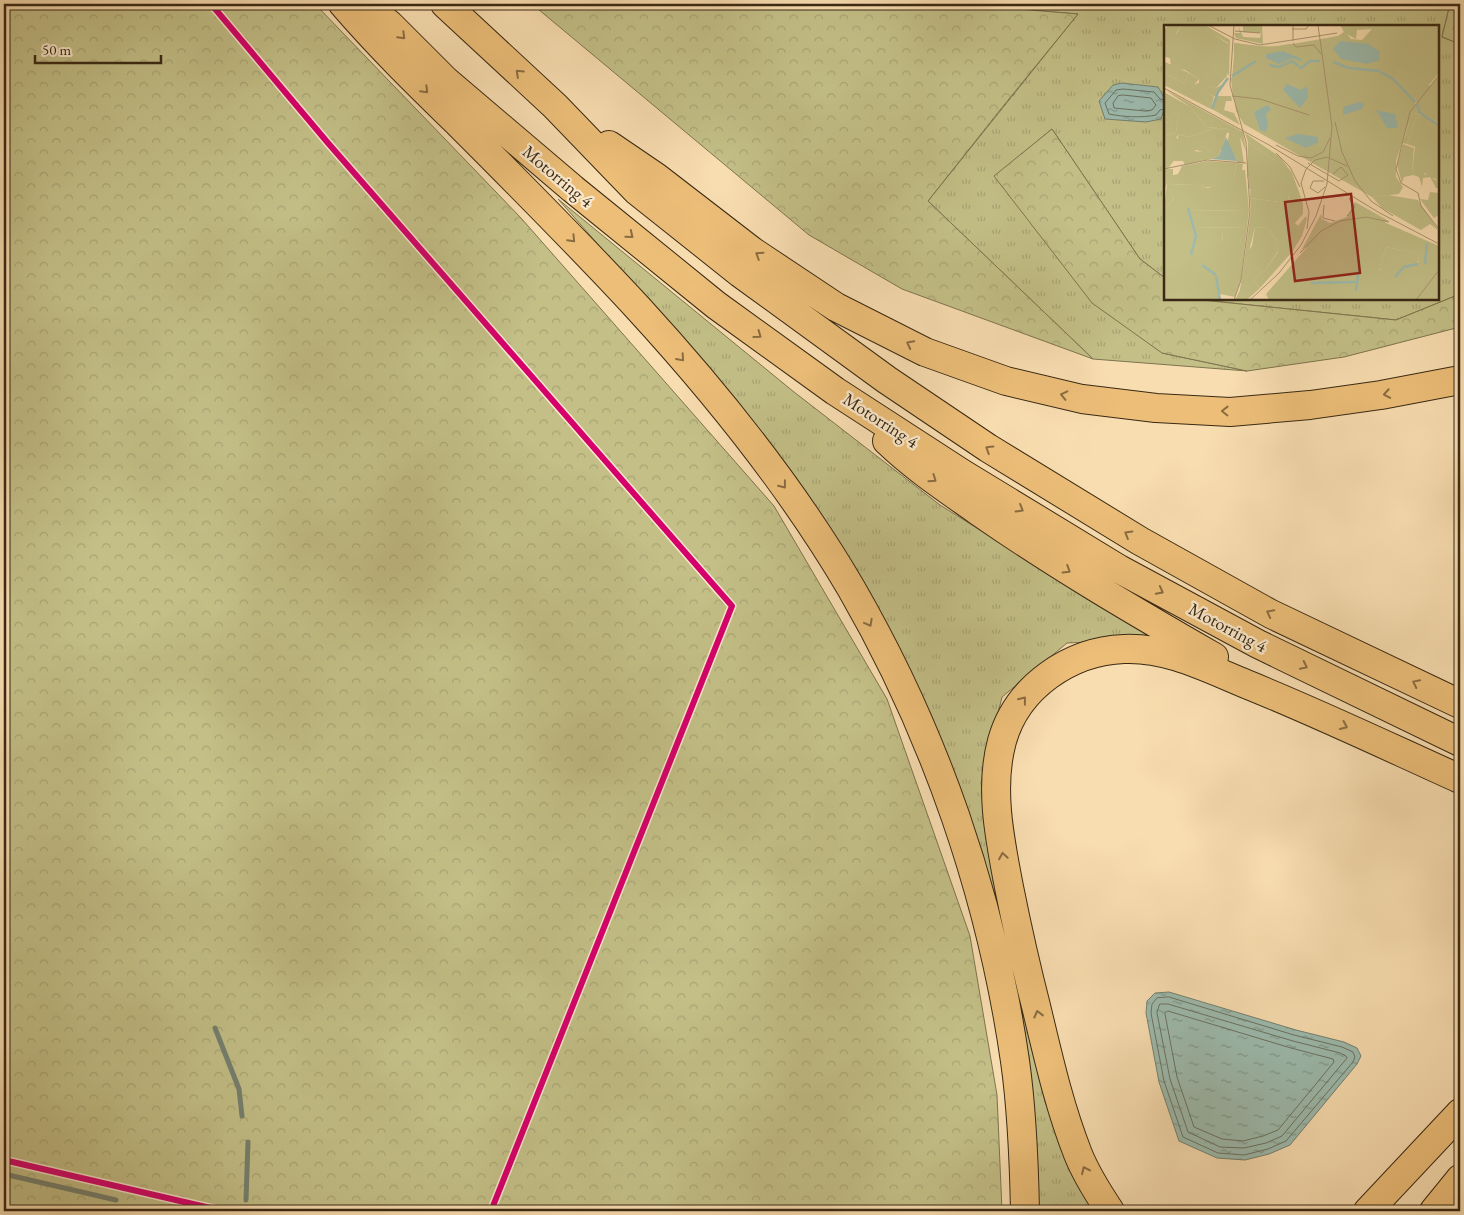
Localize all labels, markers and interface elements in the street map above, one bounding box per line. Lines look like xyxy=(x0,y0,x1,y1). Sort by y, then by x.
inset map xyxy=(1164,25,1439,300)
one-way arrow xyxy=(396,31,405,40)
scale bar xyxy=(35,32,161,64)
text: 50 m xyxy=(42,40,71,59)
one-way arrow xyxy=(516,70,525,79)
one-way arrow xyxy=(419,84,428,93)
street label: Motorring 4 xyxy=(518,140,598,212)
one-way arrow xyxy=(624,229,633,238)
one-way arrow xyxy=(566,233,575,242)
one-way arrow xyxy=(756,252,765,262)
one-way arrow xyxy=(752,329,762,338)
one-way arrow xyxy=(906,340,915,350)
one-way arrow xyxy=(676,353,685,362)
street label: Motorring 4 xyxy=(839,387,923,453)
one-way arrow xyxy=(1382,388,1391,398)
one-way arrow xyxy=(1059,390,1068,401)
one-way arrow xyxy=(1221,406,1228,416)
one-way arrow xyxy=(986,445,995,455)
one-way arrow xyxy=(927,473,937,482)
one-way arrow xyxy=(777,479,786,489)
one-way arrow xyxy=(1014,502,1023,512)
one-way arrow xyxy=(1124,530,1133,540)
one-way arrow xyxy=(1062,564,1071,574)
one-way arrow xyxy=(1155,585,1164,595)
street label: Motorring 4 xyxy=(1185,597,1271,657)
one-way arrow xyxy=(1266,609,1275,619)
one-way arrow xyxy=(863,618,873,627)
one-way arrow xyxy=(1299,660,1308,670)
one-way arrow xyxy=(1412,679,1421,689)
one-way arrow xyxy=(1018,697,1026,706)
one-way arrow xyxy=(1339,720,1348,731)
one-way arrow xyxy=(999,851,1009,860)
one-way arrow xyxy=(1033,1010,1044,1019)
one-way arrow xyxy=(1081,1166,1091,1175)

